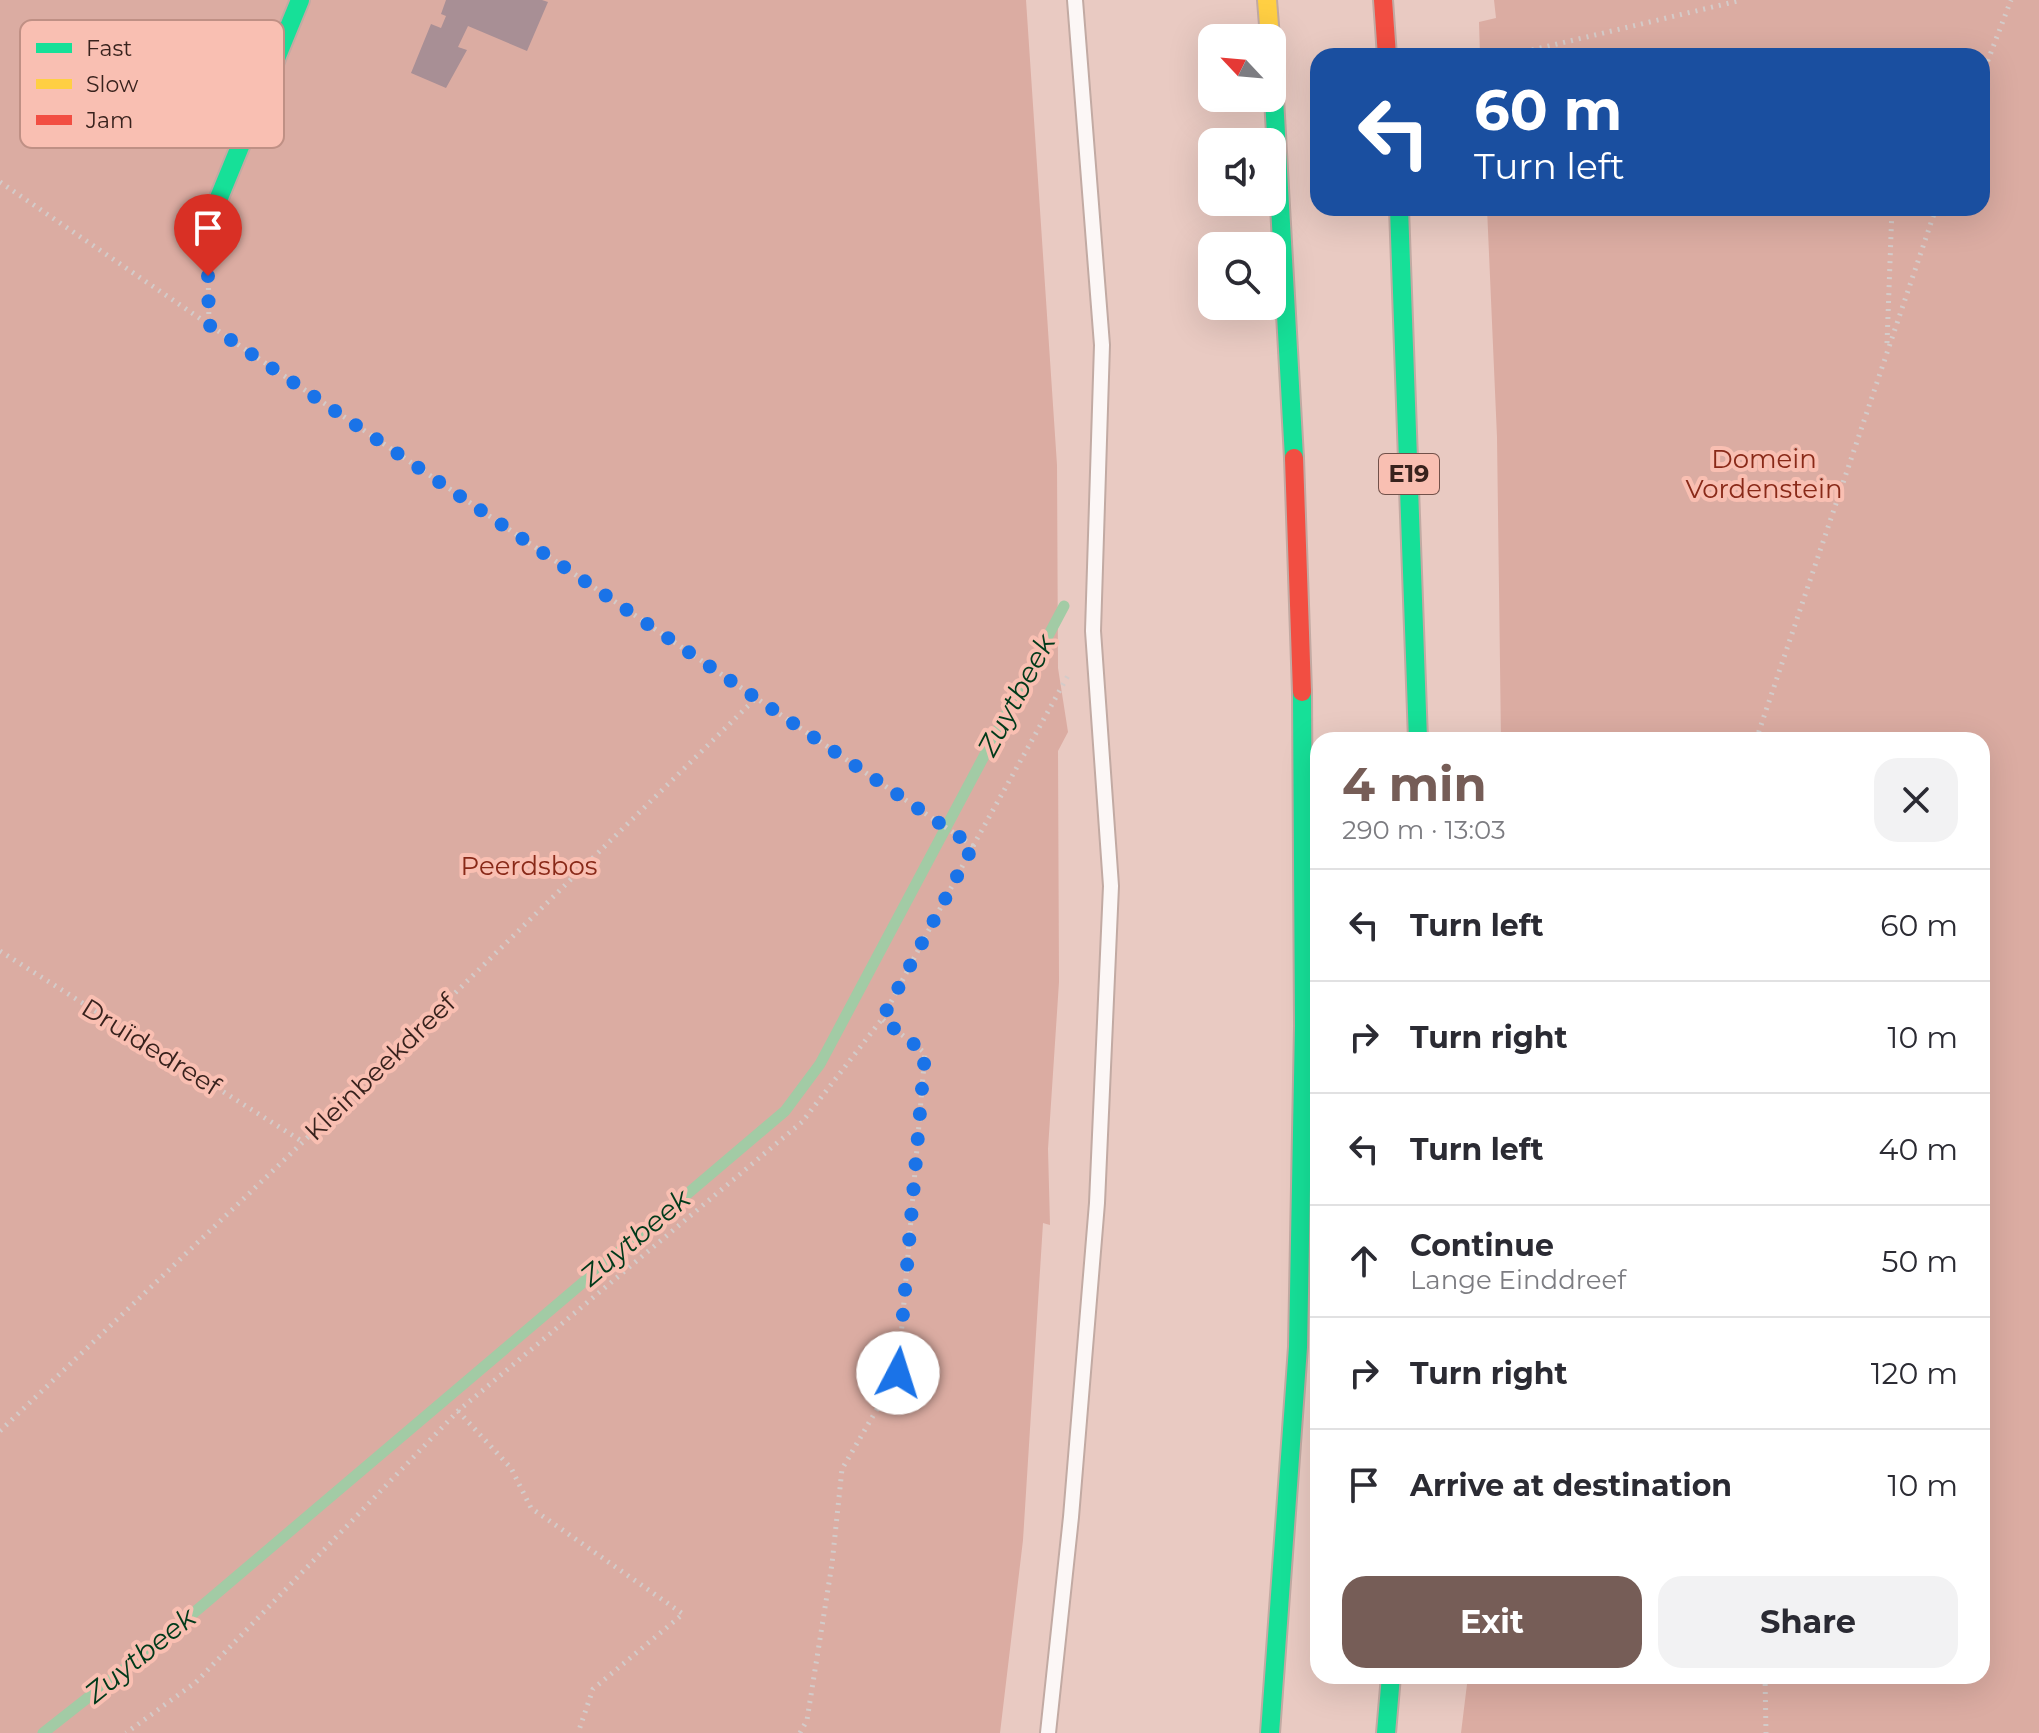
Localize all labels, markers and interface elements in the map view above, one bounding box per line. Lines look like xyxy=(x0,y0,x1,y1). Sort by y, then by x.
legend xyxy=(20,20,284,148)
north arrow xyxy=(1198,24,1286,112)
map controls xyxy=(1198,24,1286,320)
text: Fast xyxy=(86,35,132,62)
text: Slow xyxy=(86,71,139,98)
text: 60 m xyxy=(1474,76,1622,144)
icon: left xyxy=(1342,80,1446,184)
text: Jam xyxy=(85,107,133,134)
button: sound xyxy=(1198,128,1286,216)
text: Turn left xyxy=(1474,144,1625,188)
pin xyxy=(174,194,242,276)
icon: arrive xyxy=(186,206,230,250)
button: search xyxy=(1198,232,1286,320)
park label: Domein Vordenstein xyxy=(1685,443,1843,505)
road number: E19 xyxy=(1379,454,1439,494)
water label: Zuytbeek xyxy=(969,627,1063,763)
text: 4 min xyxy=(1342,755,1487,813)
button: close xyxy=(1874,758,1958,842)
text: 290 m · 13:03 xyxy=(1342,814,1506,846)
park label: Peerdsbos xyxy=(461,850,597,882)
icon: left xyxy=(1342,903,1386,947)
text: Turn left xyxy=(1410,907,1543,944)
text: 60 m xyxy=(1880,907,1958,944)
street label: Kleinbeekdreef xyxy=(298,986,463,1147)
street label: Druïdedreef xyxy=(76,992,227,1103)
icon: right xyxy=(1342,1015,1386,1059)
text: Turn right xyxy=(1410,1019,1567,1056)
text: 10 m xyxy=(1888,1019,1958,1056)
icon: left xyxy=(1342,1127,1386,1171)
text: Turn left xyxy=(1410,1131,1543,1168)
text: 40 m xyxy=(1879,1131,1958,1168)
water label: Zuytbeek xyxy=(572,1180,698,1293)
text: Continue xyxy=(1410,1227,1554,1264)
icon: ahead xyxy=(1342,1239,1386,1283)
text: 50 m xyxy=(1881,1243,1958,1280)
text: Lange Einddreef xyxy=(1410,1264,1626,1296)
position arrow xyxy=(856,1331,940,1415)
icon: right xyxy=(1342,1351,1386,1395)
text: Turn right xyxy=(1410,1355,1567,1392)
text: 120 m xyxy=(1871,1355,1958,1392)
icon: arrive xyxy=(1342,1463,1386,1507)
text: Arrive at destination xyxy=(1410,1467,1732,1504)
text: 10 m xyxy=(1888,1467,1958,1504)
button: Exit xyxy=(1342,1576,1642,1668)
button: Share xyxy=(1658,1576,1958,1668)
water label: Zuytbeek xyxy=(77,1599,203,1711)

